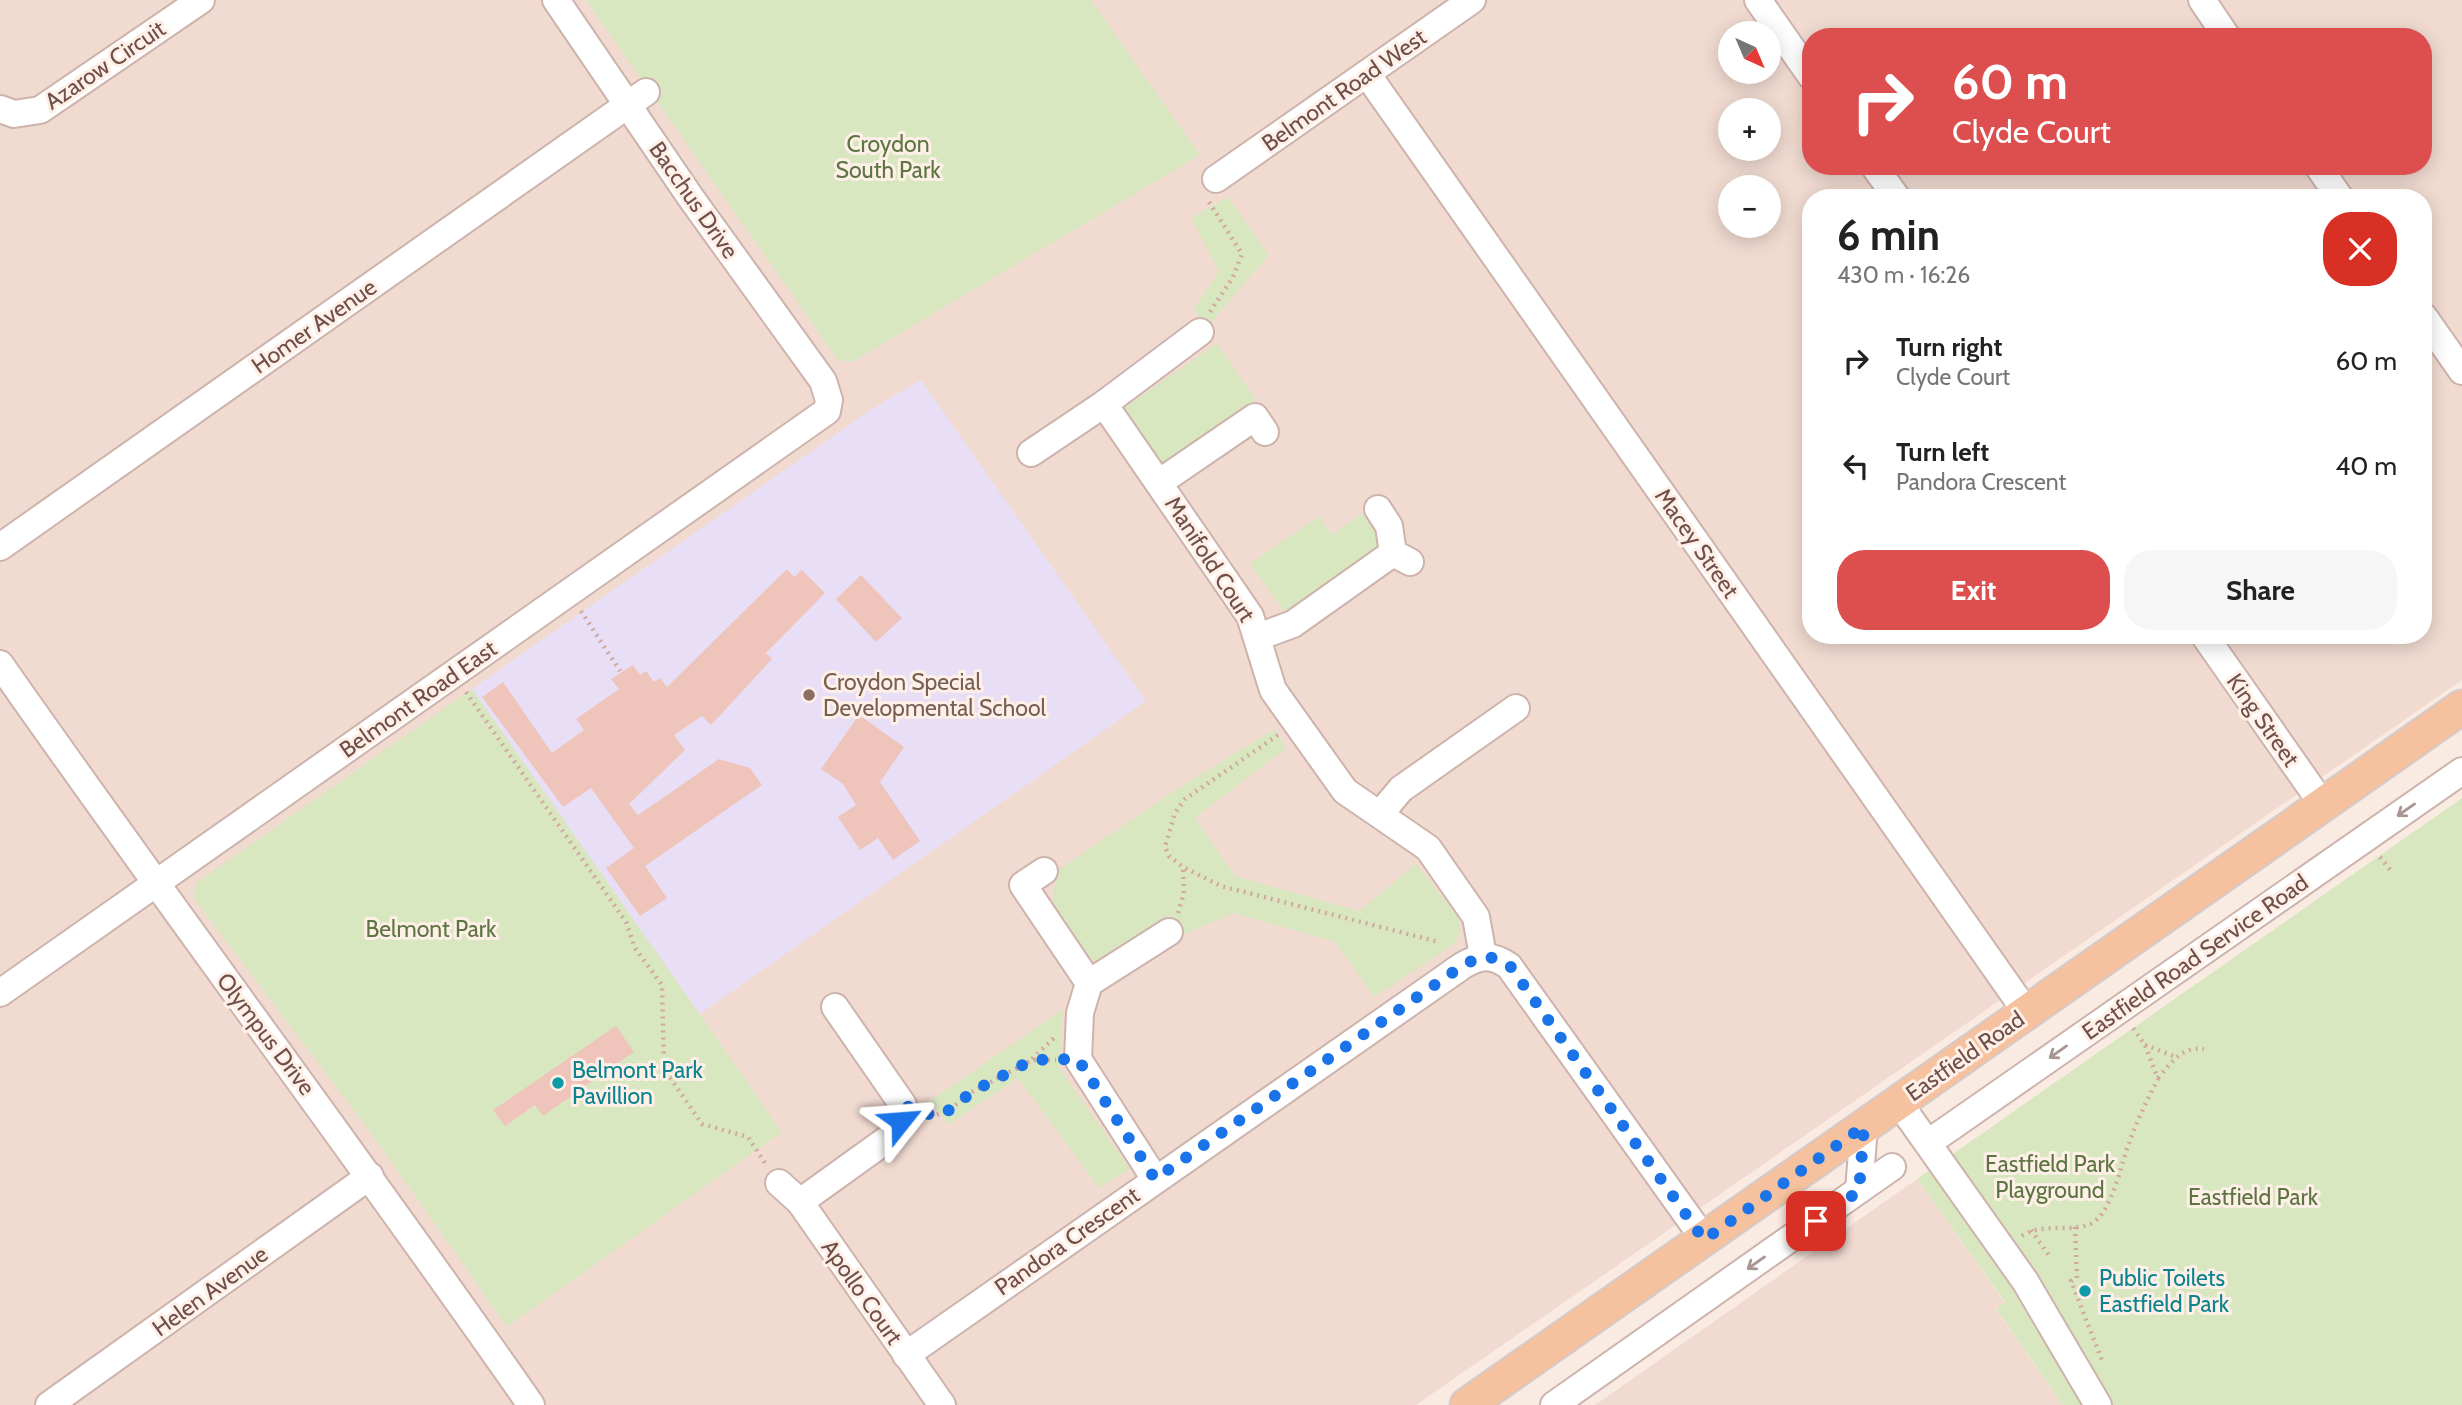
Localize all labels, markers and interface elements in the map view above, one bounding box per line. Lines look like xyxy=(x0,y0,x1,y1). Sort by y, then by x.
street label: Azarow Circuit xyxy=(39,14,171,116)
north arrow xyxy=(1718,21,1782,84)
map controls xyxy=(1718,21,1781,238)
street label: Belmont Road West xyxy=(1256,23,1432,157)
text: 60 m xyxy=(1952,52,2068,111)
icon: right xyxy=(1837,56,1928,147)
button: + xyxy=(1718,98,1781,161)
text: Clyde Court xyxy=(1952,112,2111,151)
park label: Croydon South Park xyxy=(836,130,941,184)
street label: Bacchus Drive xyxy=(643,136,745,264)
button: − xyxy=(1718,175,1781,238)
text: 6 min xyxy=(1837,209,1940,261)
button: close xyxy=(2323,212,2397,286)
text: 430 m · 16:26 xyxy=(1837,261,1970,289)
street label: Homer Avenue xyxy=(246,273,382,379)
text: Turn right xyxy=(1896,331,2002,363)
icon: right xyxy=(1837,342,1875,380)
text: 60 m xyxy=(2335,345,2397,377)
text: Clyde Court xyxy=(1896,363,2010,391)
text: Turn left xyxy=(1896,436,1989,468)
icon: left xyxy=(1837,447,1875,485)
text: 40 m xyxy=(2335,450,2397,482)
text: Pandora Crescent xyxy=(1896,468,2066,496)
street label: Macey Street xyxy=(1649,483,1745,603)
street label: Manifold Court xyxy=(1159,491,1261,627)
button: Exit xyxy=(1837,550,2110,630)
button: Share xyxy=(2124,550,2397,630)
street label: Belmont Road East xyxy=(334,634,502,764)
place label: Croydon Special Developmental School xyxy=(823,668,1047,722)
street label: King Street xyxy=(2221,668,2305,772)
marker: Croydon Special Developmental School xyxy=(801,687,817,703)
one-way arrow xyxy=(2397,803,2416,817)
street label: Eastfield Road Service Road xyxy=(2077,868,2313,1046)
park label: Belmont Park xyxy=(366,915,497,943)
street label: Olympus Drive xyxy=(211,967,321,1101)
street label: Eastfield Road xyxy=(1900,1005,2030,1107)
one-way arrow xyxy=(2049,1045,2068,1059)
place label: Belmont Park Pavillion xyxy=(572,1056,703,1110)
marker: Belmont Park Pavillion xyxy=(550,1075,566,1091)
position arrow xyxy=(864,1084,938,1158)
park label: Eastfield Park Playground xyxy=(1985,1150,2116,1204)
street label: Pandora Crescent xyxy=(989,1181,1145,1301)
park label: Eastfield Park xyxy=(2188,1183,2319,1211)
pin xyxy=(1786,1191,1846,1251)
icon: arrive xyxy=(1797,1202,1835,1240)
street label: Apollo Court xyxy=(816,1234,909,1350)
street label: Helen Avenue xyxy=(147,1240,273,1342)
one-way arrow xyxy=(1747,1256,1766,1270)
place label: Public Toilets Eastfield Park xyxy=(2099,1264,2230,1318)
marker: Public Toilets Eastfield Park xyxy=(2077,1283,2093,1299)

